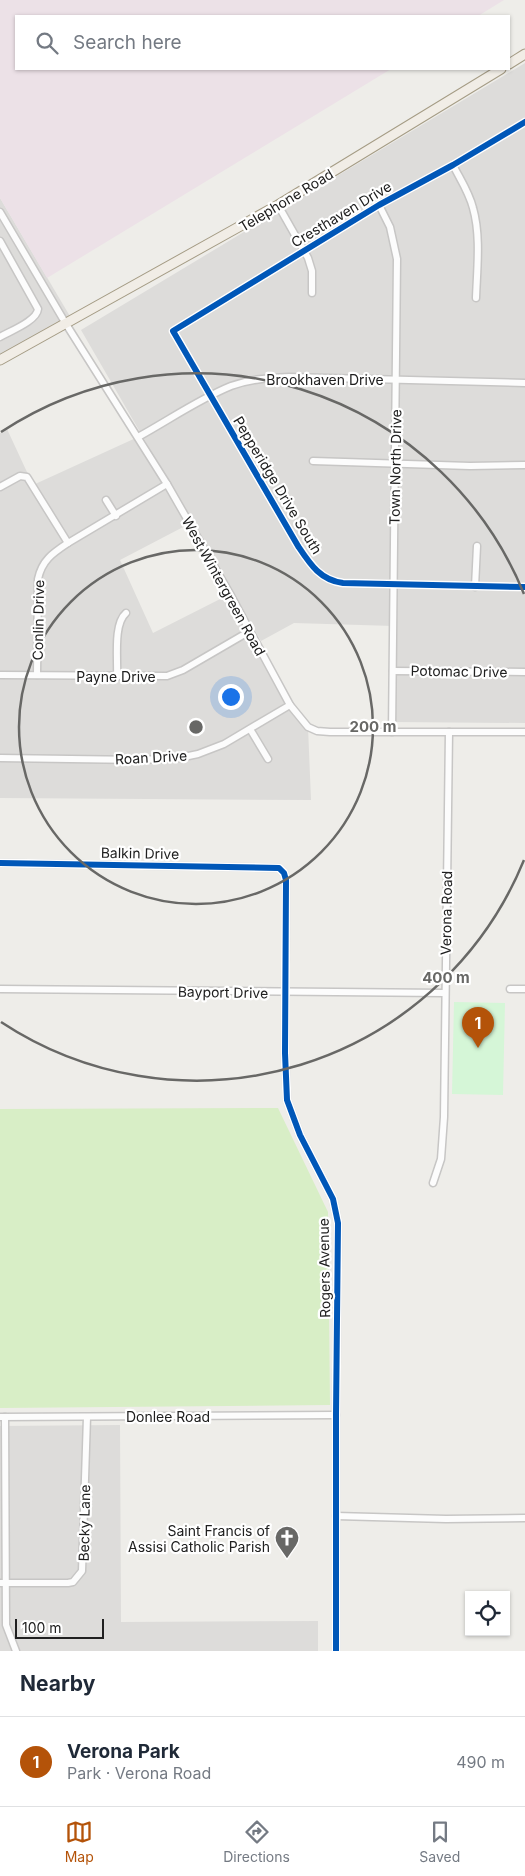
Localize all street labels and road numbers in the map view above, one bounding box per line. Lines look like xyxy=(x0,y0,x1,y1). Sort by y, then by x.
street label: Telephone Road xyxy=(236,165,336,235)
street label: Cresthaven Drive xyxy=(288,177,394,251)
street label: Brookhaven Drive xyxy=(266,371,384,388)
street label: Town North Drive xyxy=(385,409,405,525)
street label: Pepperidge Drive South xyxy=(230,413,326,557)
street label: West Wintergreen Road xyxy=(179,514,269,658)
street label: Conlin Drive xyxy=(29,580,47,660)
street label: Potomac Drive xyxy=(410,662,508,680)
street label: Payne Drive xyxy=(76,668,156,685)
street label: Roan Drive xyxy=(115,747,187,767)
street label: Balkin Drive xyxy=(101,844,179,862)
street label: Verona Road xyxy=(437,871,455,955)
street label: Bayport Drive xyxy=(178,983,268,1001)
street label: Rogers Avenue xyxy=(315,1218,333,1318)
street label: Donlee Road xyxy=(126,1408,210,1425)
street label: Becky Lane xyxy=(75,1484,93,1562)

